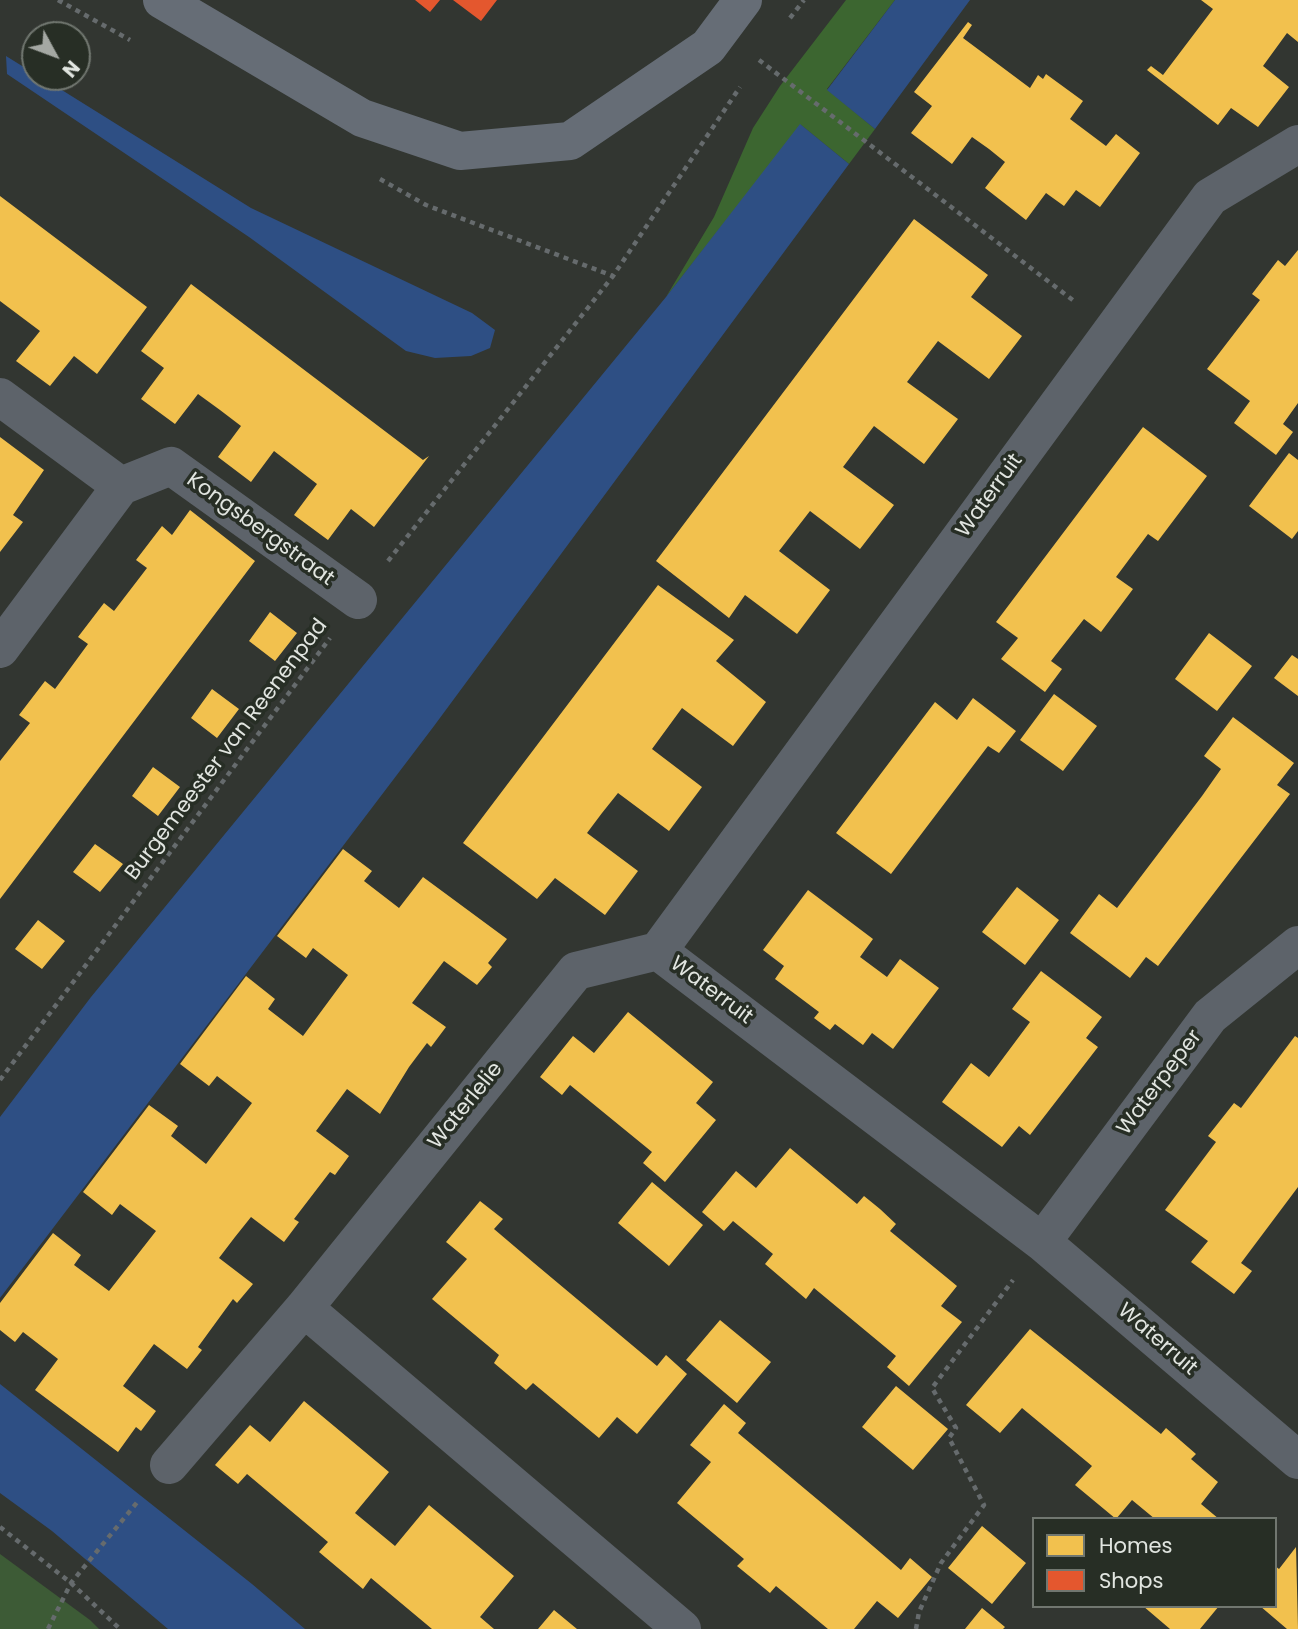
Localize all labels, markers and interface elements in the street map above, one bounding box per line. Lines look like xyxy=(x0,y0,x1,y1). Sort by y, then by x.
north arrow xyxy=(21,21,91,91)
text: N xyxy=(56,55,86,83)
street label: Waterruit xyxy=(951,449,1029,543)
street label: Kongsbergstraat xyxy=(181,468,339,592)
street label: Burgemeester van Reenenpad xyxy=(121,614,333,886)
street label: Waterruit xyxy=(665,952,757,1030)
street label: Waterpeper xyxy=(1112,1025,1208,1141)
street label: Waterlelie xyxy=(423,1057,509,1155)
street label: Waterruit xyxy=(1112,1299,1202,1381)
legend xyxy=(1032,1517,1277,1608)
text: Homes xyxy=(1099,1531,1173,1560)
text: Shops xyxy=(1099,1566,1163,1595)

